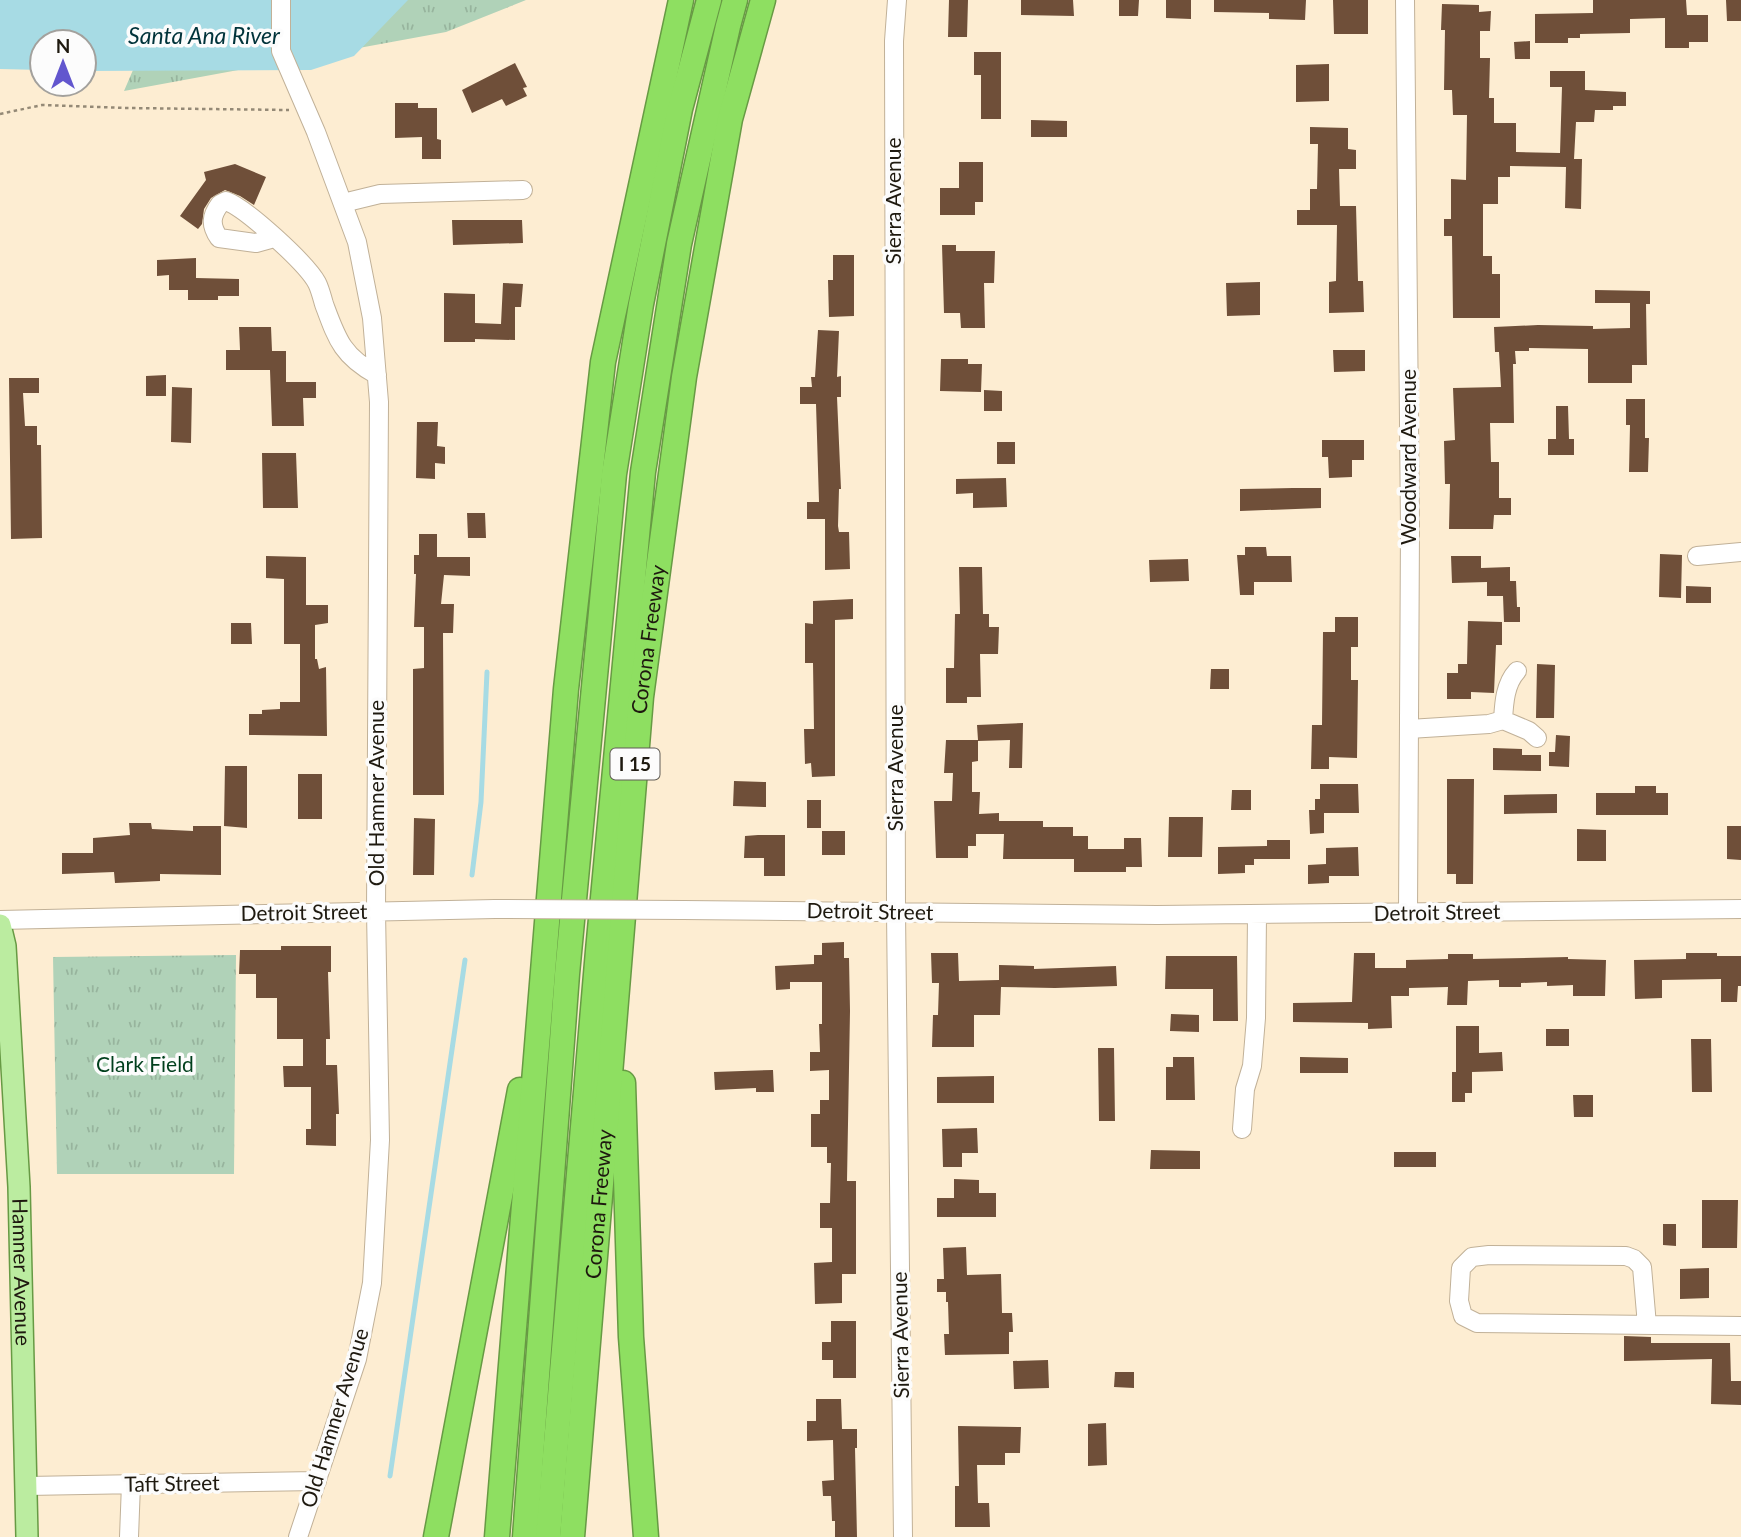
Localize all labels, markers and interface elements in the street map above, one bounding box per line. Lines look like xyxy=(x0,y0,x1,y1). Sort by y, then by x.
water label: Santa Ana River xyxy=(128,21,281,49)
north arrow xyxy=(28,28,98,98)
text: N xyxy=(56,34,70,57)
street label: Sierra Avenue xyxy=(880,137,905,265)
street label: Woodward Avenue xyxy=(1395,369,1420,545)
street label: Corona Freeway xyxy=(626,563,670,715)
street label: Old Hamner Avenue xyxy=(363,700,388,886)
street label: Sierra Avenue xyxy=(882,704,907,832)
road number: I 15 xyxy=(610,748,660,779)
street label: Detroit Street xyxy=(806,897,934,924)
street label: Detroit Street xyxy=(240,898,368,925)
street label: Detroit Street xyxy=(1373,898,1501,925)
park label: Clark Field xyxy=(96,1051,194,1076)
street label: Corona Freeway xyxy=(579,1128,616,1280)
street label: Hamner Avenue xyxy=(8,1198,37,1346)
street label: Sierra Avenue xyxy=(886,1271,913,1399)
street label: Old Hamner Avenue xyxy=(294,1325,373,1510)
street label: Taft Street xyxy=(124,1469,220,1496)

